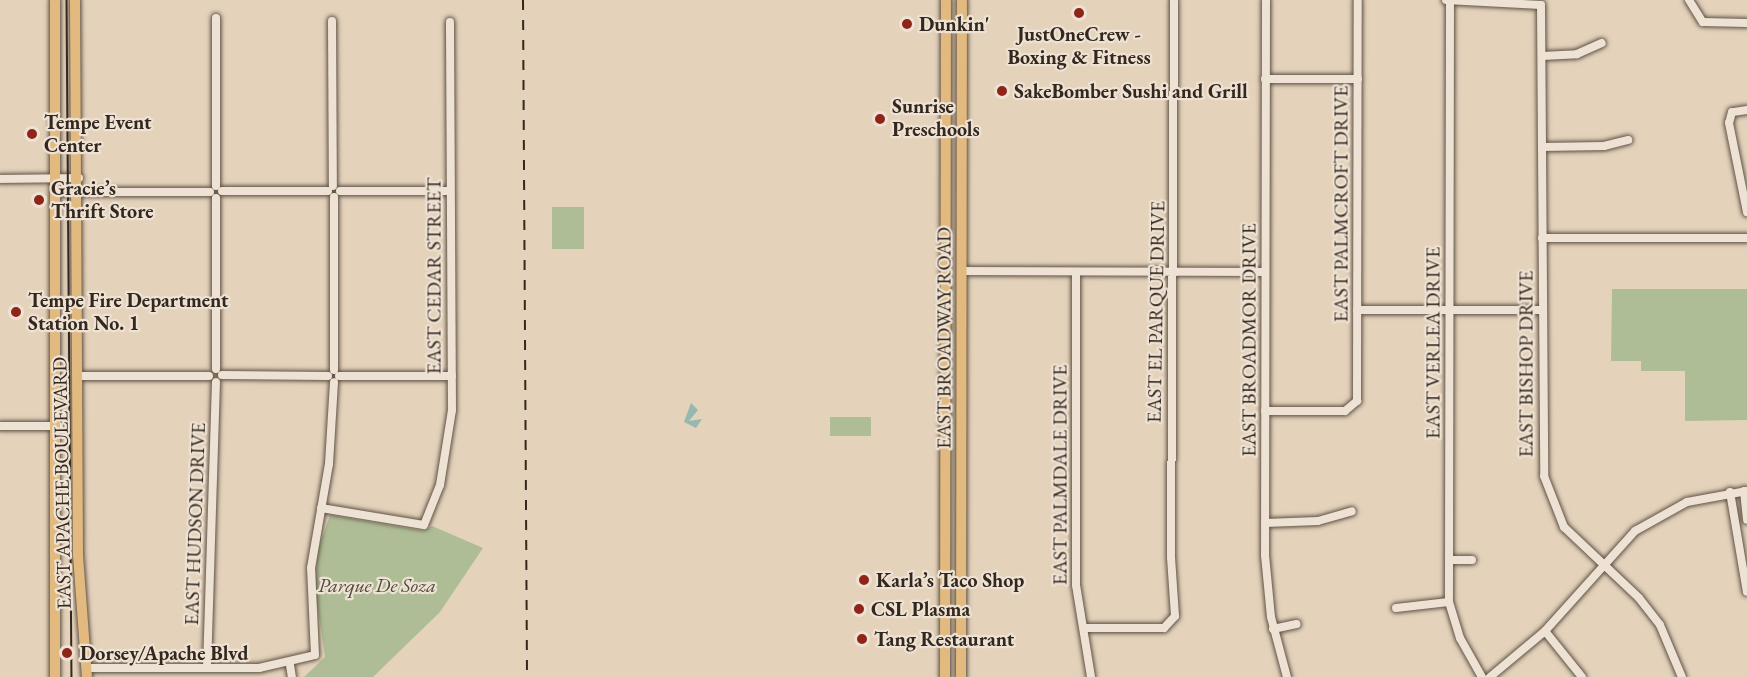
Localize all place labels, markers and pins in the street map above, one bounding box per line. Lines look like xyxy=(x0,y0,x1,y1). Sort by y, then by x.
marker: JustOneCrew - Boxing & Fitness xyxy=(1072,6,1086,20)
place label: Dunkin' xyxy=(919,12,990,36)
marker: Dunkin' xyxy=(900,17,914,31)
place label: JustOneCrew - Boxing & Fitness xyxy=(1007,22,1151,69)
place label: SakeBomber Sushi and Grill xyxy=(1014,79,1248,103)
marker: SakeBomber Sushi and Grill xyxy=(995,84,1009,98)
place label: Sunrise Preschools xyxy=(892,95,980,142)
place label: Tempe Event Center xyxy=(44,110,152,157)
marker: Sunrise Preschools xyxy=(873,112,887,126)
marker: Tempe Event Center xyxy=(25,127,39,141)
place label: Gracie’s Thrift Store xyxy=(51,176,154,223)
marker: Gracie’s Thrift Store xyxy=(32,193,46,207)
place label: Tempe Fire Department Station No. 1 xyxy=(28,288,229,335)
marker: Tempe Fire Department Station No. 1 xyxy=(9,305,23,319)
place label: Karla’s Taco Shop xyxy=(876,568,1024,592)
marker: Karla’s Taco Shop xyxy=(857,573,871,587)
place label: CSL Plasma xyxy=(871,597,970,621)
marker: CSL Plasma xyxy=(852,602,866,616)
place label: Tang Restaurant xyxy=(874,627,1014,651)
marker: Tang Restaurant xyxy=(855,632,869,646)
place label: Dorsey/Apache Blvd xyxy=(80,641,248,665)
marker: Dorsey/Apache Blvd xyxy=(58,644,76,662)

